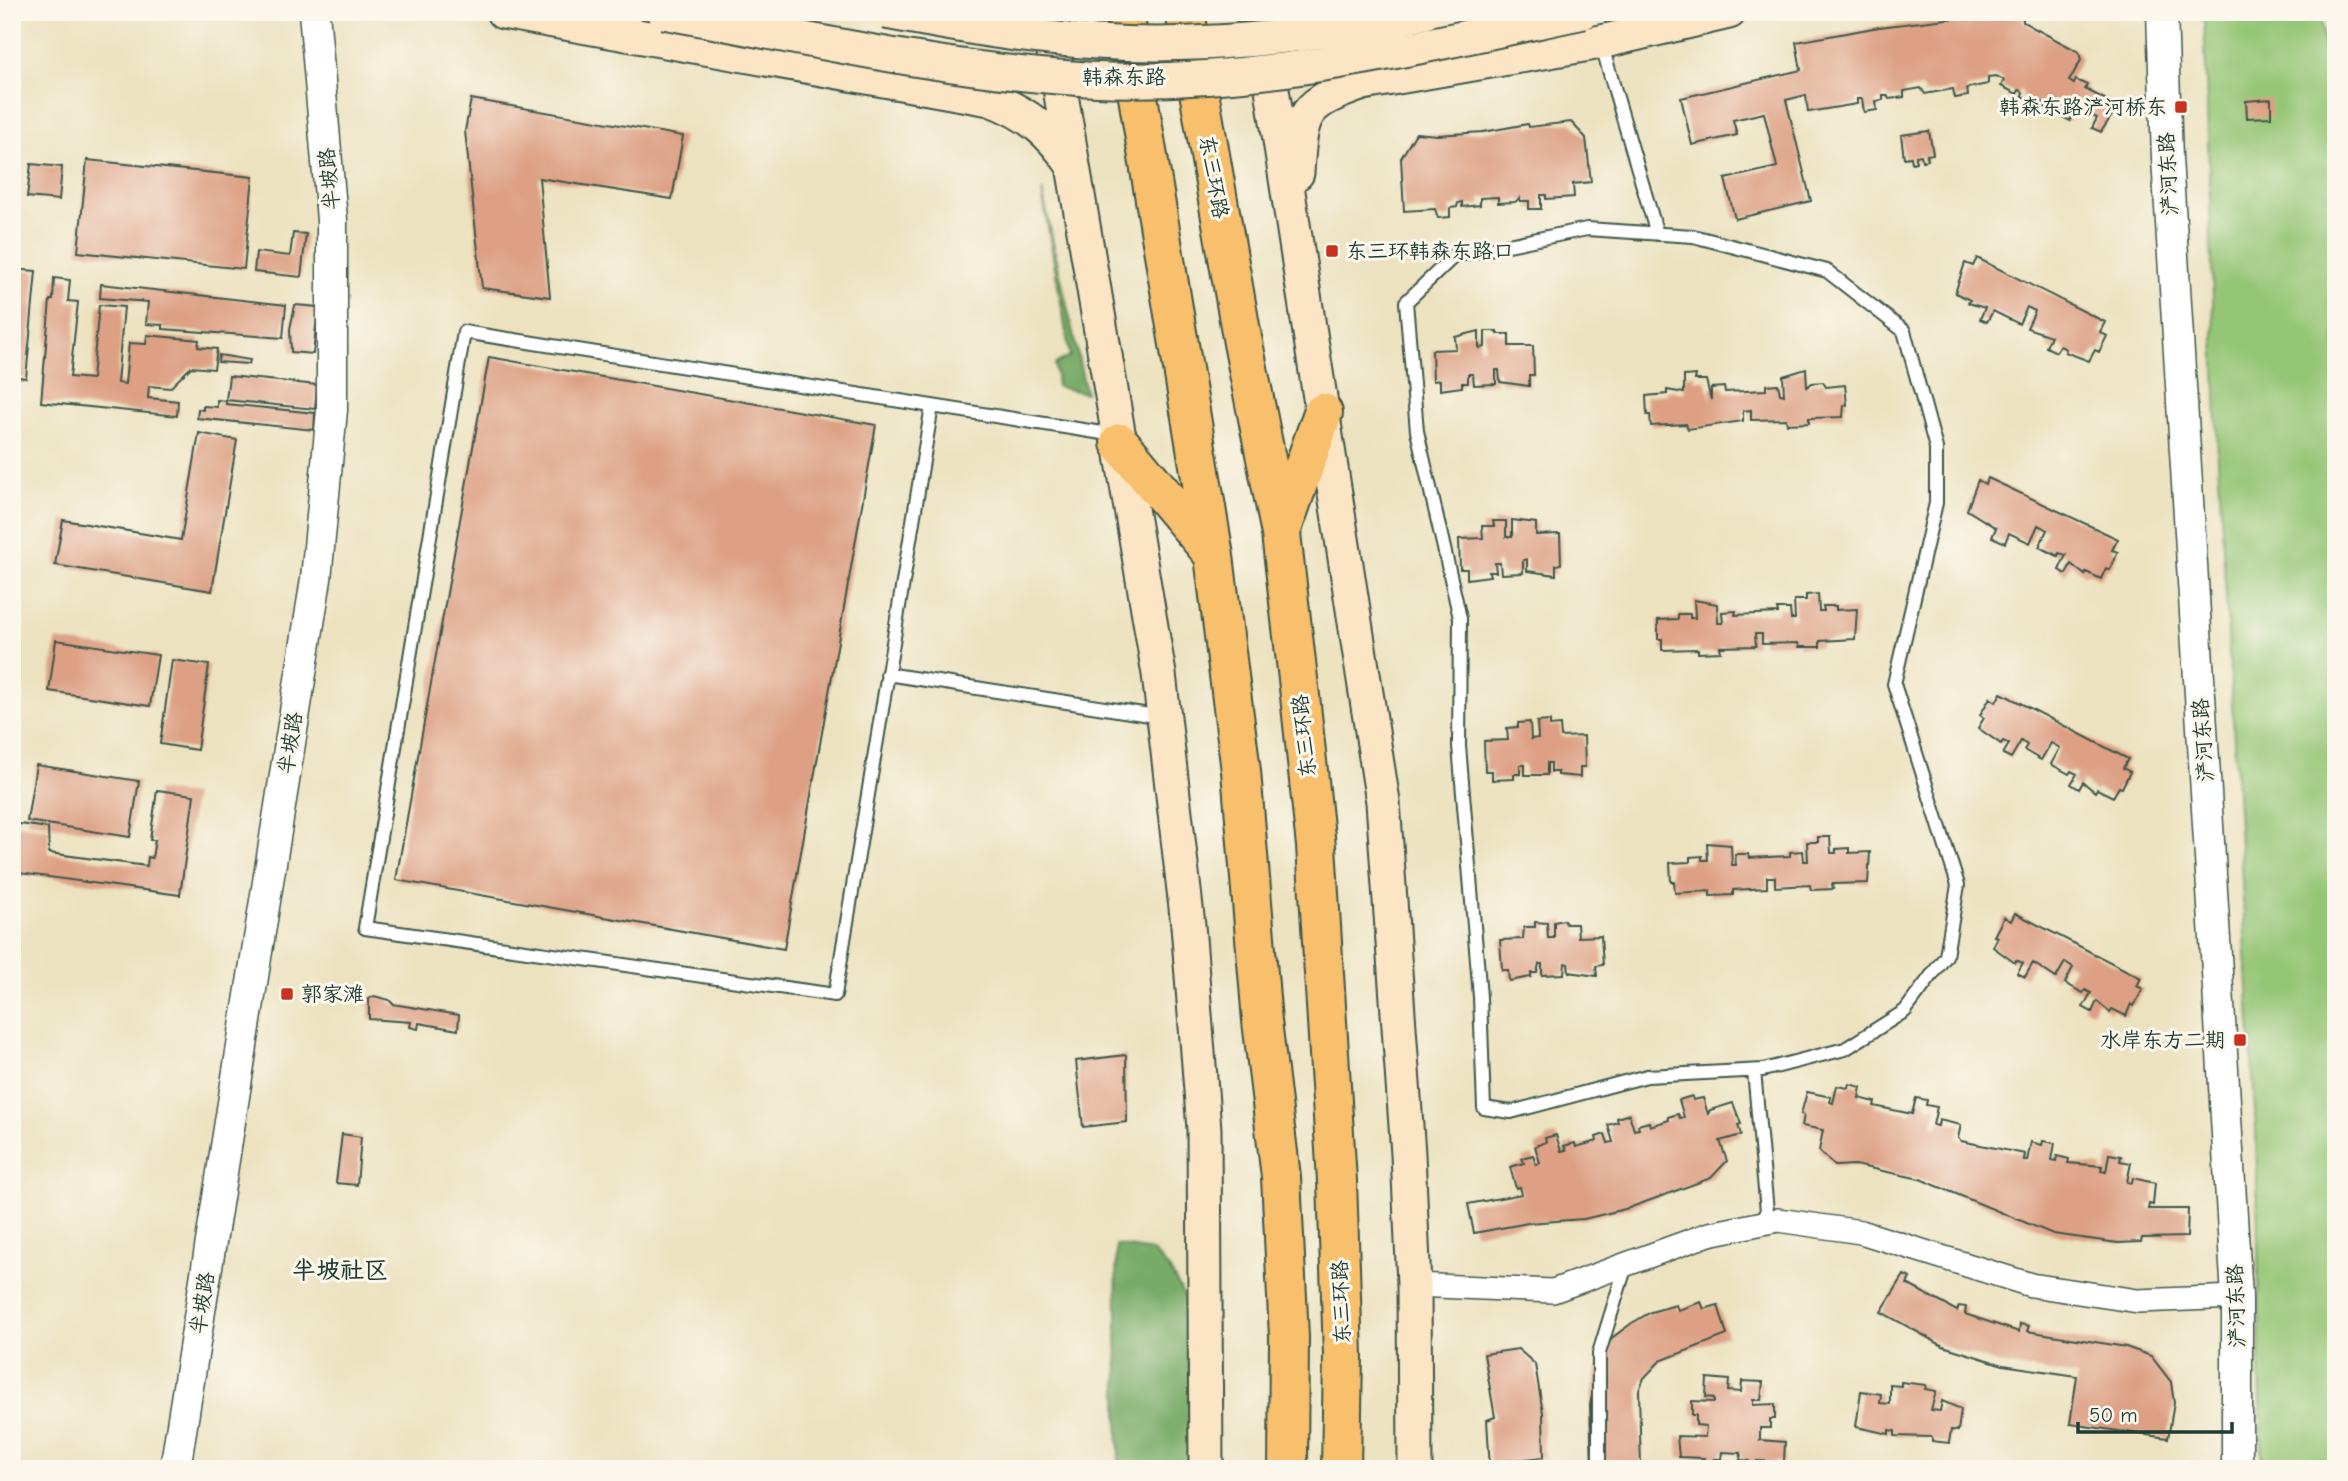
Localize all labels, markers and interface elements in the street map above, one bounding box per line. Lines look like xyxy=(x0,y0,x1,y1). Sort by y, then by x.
street label: 韩森东路 xyxy=(1082,65,1166,89)
place label: 韩森东路浐河桥东 xyxy=(1999,95,2167,119)
marker: 韩森东路浐河桥东 xyxy=(2173,99,2189,115)
street label: 浐河东路 xyxy=(2154,131,2182,217)
street label: 东三环路 xyxy=(1195,134,1233,220)
street label: 半坡路 xyxy=(314,147,344,211)
place label: 东三环韩森东路口 xyxy=(1346,239,1514,263)
marker: 东三环韩森东路口 xyxy=(1324,243,1340,259)
street label: 东三环路 xyxy=(1288,693,1320,779)
street label: 浐河东路 xyxy=(2188,697,2218,783)
street label: 半坡路 xyxy=(273,710,307,776)
place label: 郭家滩 xyxy=(301,982,364,1006)
marker: 郭家滩 xyxy=(279,986,295,1002)
place label: 水岸东方二期 xyxy=(2100,1028,2226,1052)
marker: 水岸东方二期 xyxy=(2232,1032,2248,1048)
district label: 半坡社区 xyxy=(292,1256,388,1284)
street label: 东三环路 xyxy=(1328,1260,1354,1344)
street label: 浐河东路 xyxy=(2223,1264,2249,1348)
street label: 半坡路 xyxy=(185,1270,219,1336)
scale bar xyxy=(2078,1390,2232,1434)
text: 50 m xyxy=(2089,1403,2138,1427)

